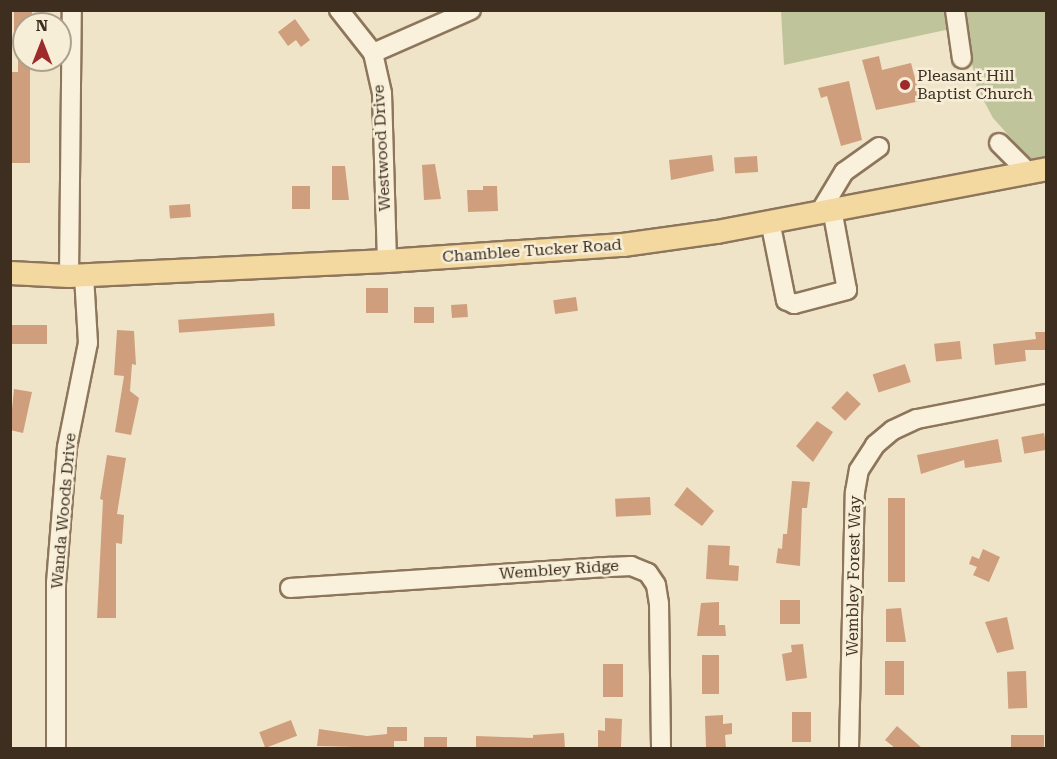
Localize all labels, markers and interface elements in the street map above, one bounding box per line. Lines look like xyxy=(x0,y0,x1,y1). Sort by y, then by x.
north arrow xyxy=(12,12,72,72)
text: N xyxy=(36,16,48,35)
place label: Pleasant Hill Baptist Church xyxy=(917,66,1033,104)
marker: Pleasant Hill Baptist Church xyxy=(898,78,912,92)
street label: Westwood Drive xyxy=(369,84,395,212)
street label: Chamblee Tucker Road xyxy=(442,235,622,267)
street label: Wanda Woods Drive xyxy=(48,432,80,590)
street label: Wembley Forest Way xyxy=(843,495,865,657)
street label: Wembley Ridge xyxy=(498,556,620,584)

